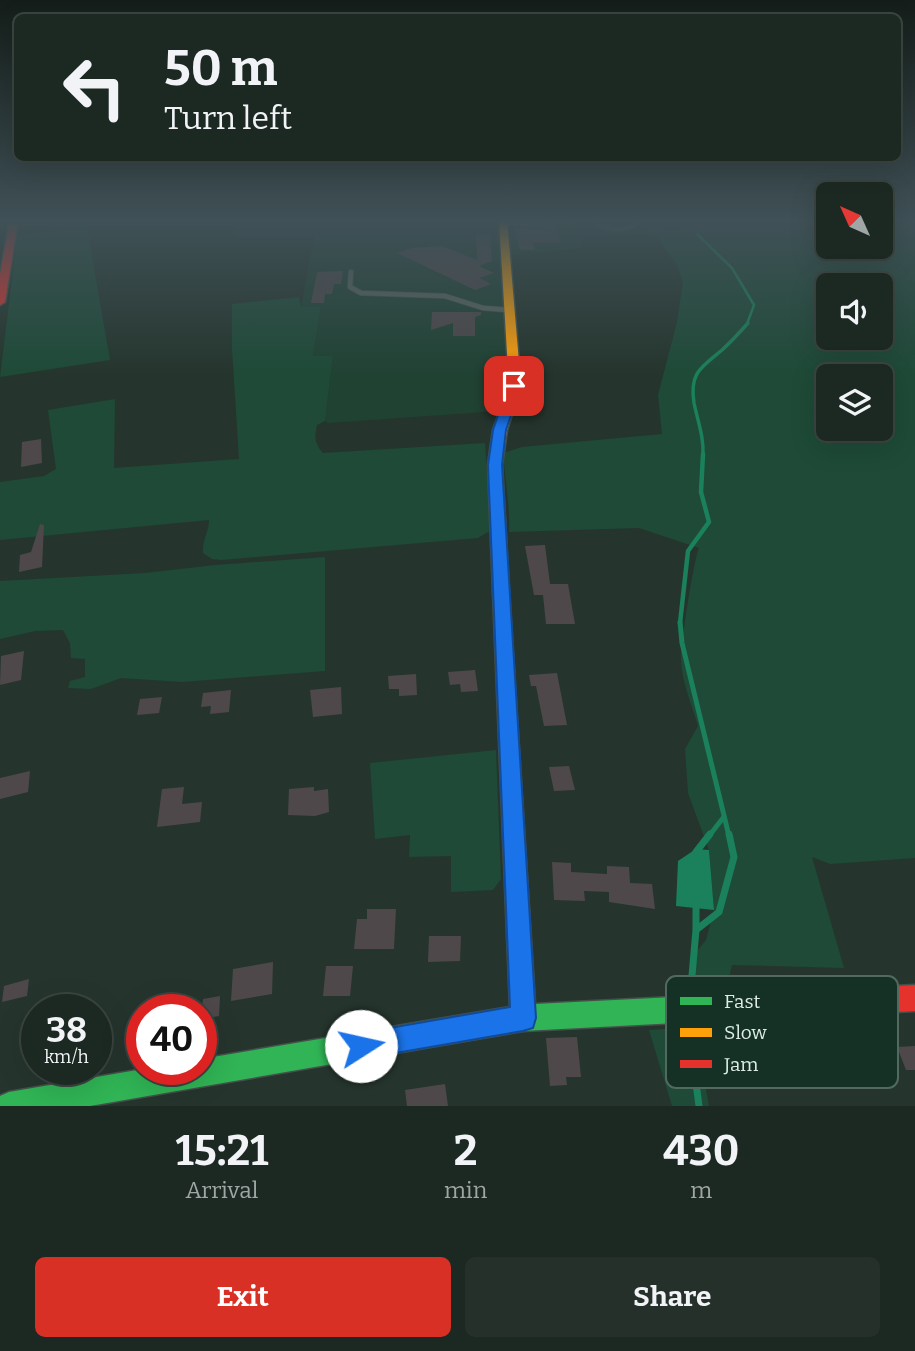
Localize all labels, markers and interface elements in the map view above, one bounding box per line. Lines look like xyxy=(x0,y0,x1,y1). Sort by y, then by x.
text: 50 m xyxy=(164,39,277,98)
icon: left xyxy=(49,42,140,133)
text: Turn left xyxy=(164,99,292,137)
north arrow xyxy=(816,182,892,259)
map controls xyxy=(816,182,893,441)
button: sound xyxy=(816,273,893,350)
pin xyxy=(484,356,544,416)
button: layers xyxy=(816,364,893,441)
icon: arrive xyxy=(495,367,533,405)
legend xyxy=(666,976,898,1088)
text: Fast xyxy=(724,990,761,1013)
speed limit sign: 40 xyxy=(126,994,217,1085)
text: 38 xyxy=(46,1009,87,1051)
position arrow xyxy=(324,1009,398,1083)
text: Slow xyxy=(724,1021,767,1044)
text: km/h xyxy=(44,1046,89,1068)
text: Jam xyxy=(723,1053,758,1076)
text: 15:21 xyxy=(176,1126,268,1176)
text: 2 xyxy=(454,1126,477,1176)
text: 430 xyxy=(663,1126,739,1176)
text: Arrival xyxy=(186,1176,258,1204)
text: min xyxy=(444,1176,487,1204)
text: m xyxy=(690,1176,712,1204)
button: Exit xyxy=(35,1257,451,1337)
button: Share xyxy=(465,1257,880,1337)

